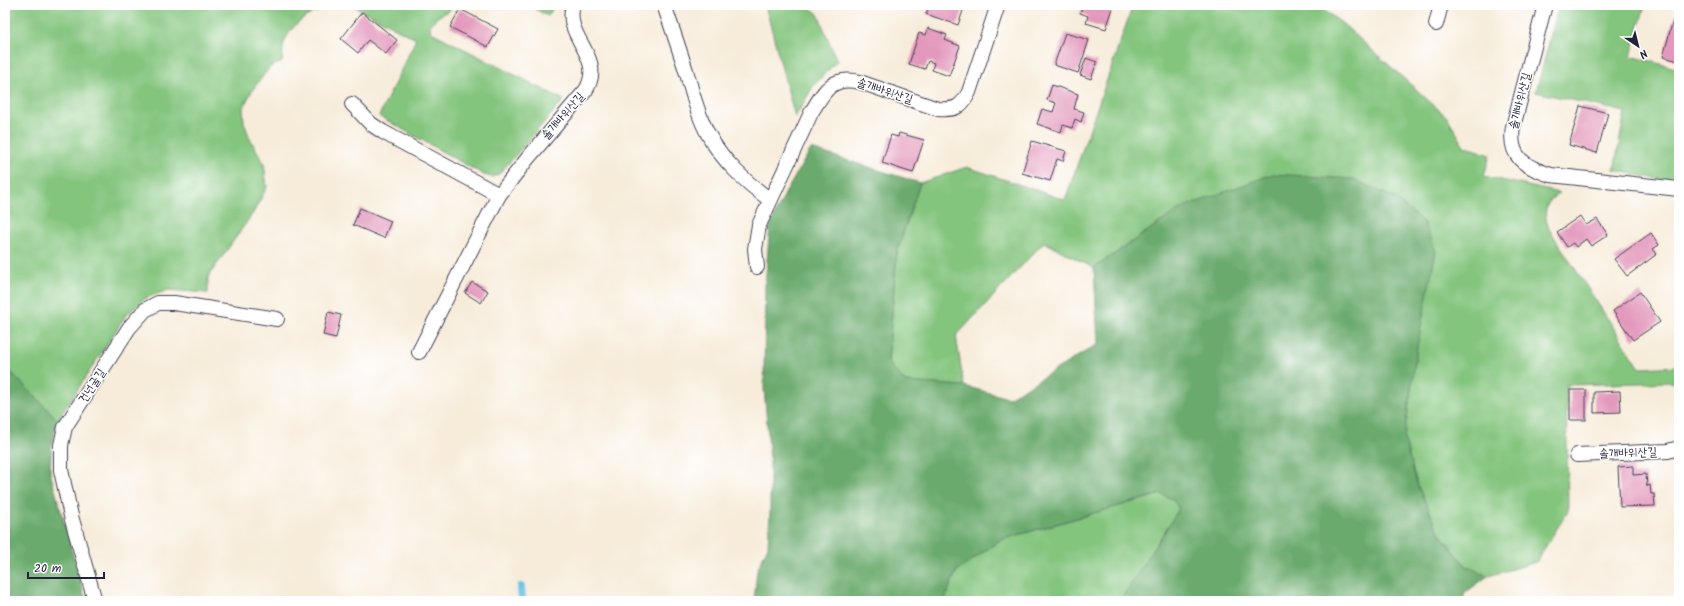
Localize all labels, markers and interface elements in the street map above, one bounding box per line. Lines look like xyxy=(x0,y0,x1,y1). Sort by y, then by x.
north arrow xyxy=(1618,26,1658,66)
text: N xyxy=(1635,44,1651,63)
street label: 솔개바위산길 xyxy=(1504,70,1536,131)
street label: 솔개바위산길 xyxy=(855,73,916,109)
street label: 솔개바위산길 xyxy=(537,88,589,144)
street label: 건넌굴길 xyxy=(74,364,111,407)
street label: 솔개바위산길 xyxy=(1599,442,1658,464)
scale bar xyxy=(28,554,104,580)
text: 20 m xyxy=(34,559,62,578)

